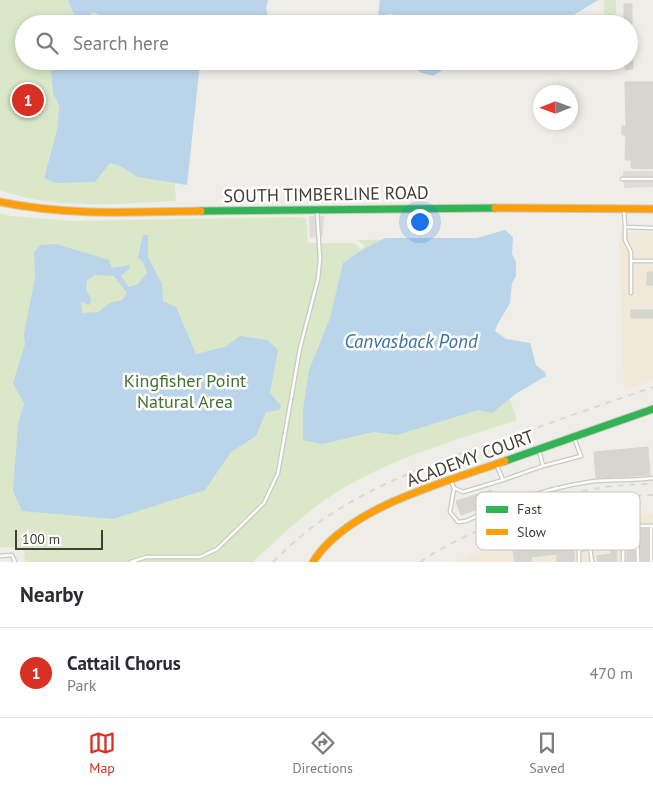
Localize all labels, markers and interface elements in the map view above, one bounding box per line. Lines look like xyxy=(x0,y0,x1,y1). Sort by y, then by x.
search box xyxy=(15,15,638,70)
icon: search xyxy=(33,29,61,57)
text: Search here xyxy=(73,31,169,55)
pin: 1 xyxy=(12,81,44,119)
north arrow xyxy=(533,85,578,130)
street label: SOUTH TIMBERLINE ROAD xyxy=(223,181,429,207)
your location xyxy=(407,209,433,235)
water label: Canvasback Pond xyxy=(344,329,479,353)
park label: Kingfisher Point Natural Area xyxy=(124,369,246,413)
street label: ACADEMY COURT xyxy=(403,424,537,492)
legend xyxy=(476,492,640,550)
text: Fast xyxy=(517,500,542,518)
text: Slow xyxy=(517,523,547,541)
scale bar xyxy=(15,527,102,550)
text: 100 m xyxy=(22,530,60,548)
text: Nearby xyxy=(20,581,83,608)
text: Cattail Chorus xyxy=(67,651,181,675)
text: 1 xyxy=(31,663,41,683)
text: 470 m xyxy=(590,663,633,683)
text: Park xyxy=(67,675,96,695)
tab: Map xyxy=(88,729,116,777)
tab: Directions xyxy=(292,729,353,777)
tab: Saved xyxy=(529,729,565,777)

